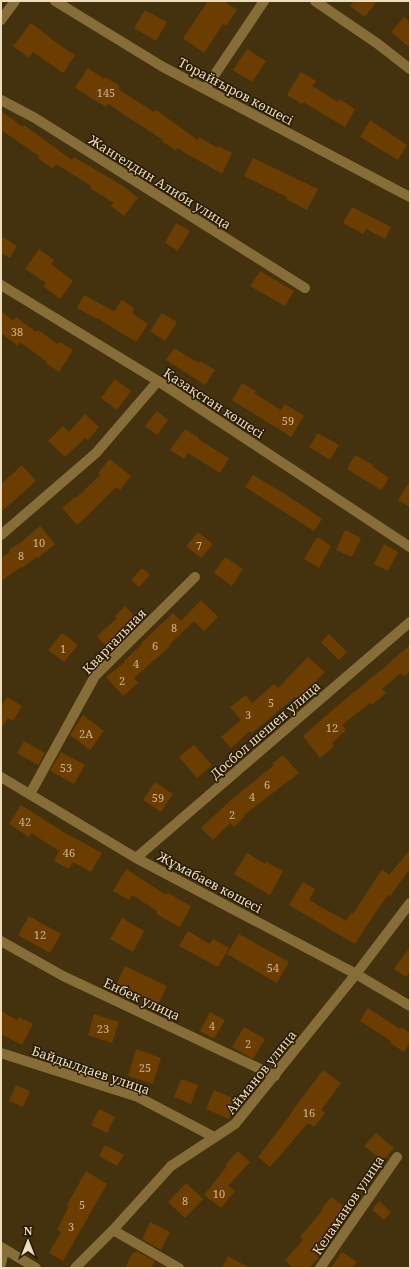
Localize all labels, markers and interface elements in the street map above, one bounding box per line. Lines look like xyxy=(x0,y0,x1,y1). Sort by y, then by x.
street label: Торайғыров көшесі xyxy=(175,53,297,129)
house number: 145 xyxy=(97,85,115,100)
street label: Жангелдин Алиби улица xyxy=(85,130,235,233)
house number: 38 xyxy=(11,324,23,339)
street label: Қазақстан көшесі xyxy=(160,364,268,443)
house number: 59 xyxy=(282,413,294,428)
house number: 10 xyxy=(33,535,45,550)
house number: 7 xyxy=(196,538,202,553)
house number: 8 xyxy=(18,548,24,563)
street label: Квартальная xyxy=(78,604,150,678)
house number: 8 xyxy=(171,620,177,635)
house number: 6 xyxy=(152,638,158,653)
house number: 1 xyxy=(60,641,66,656)
house number: 4 xyxy=(133,656,139,671)
house number: 2 xyxy=(119,673,125,688)
street label: Досбол шешен улица xyxy=(206,677,324,783)
house number: 5 xyxy=(268,695,274,710)
house number: 3 xyxy=(245,707,251,722)
house number: 12 xyxy=(326,720,338,735)
house number: 2А xyxy=(79,726,93,741)
house number: 53 xyxy=(60,760,72,775)
house number: 6 xyxy=(264,777,270,792)
house number: 4 xyxy=(249,789,255,804)
house number: 59 xyxy=(152,790,164,805)
house number: 2 xyxy=(229,807,235,822)
house number: 42 xyxy=(19,814,31,829)
house number: 46 xyxy=(63,845,75,860)
street label: Жұмабаев көшесі xyxy=(154,846,266,917)
house number: 12 xyxy=(34,927,46,942)
house number: 54 xyxy=(267,960,279,975)
street label: Енбек улица xyxy=(101,973,183,1025)
house number: 4 xyxy=(209,1018,215,1033)
house number: 23 xyxy=(97,1021,109,1036)
street label: Айманов улица xyxy=(222,1026,300,1118)
house number: 2 xyxy=(245,1036,251,1051)
street label: Байдылдаев улица xyxy=(29,1041,153,1099)
house number: 25 xyxy=(139,1060,151,1075)
house number: 16 xyxy=(303,1105,315,1120)
street label: Келаманов улица xyxy=(308,1152,388,1258)
house number: 10 xyxy=(213,1186,225,1201)
house number: 8 xyxy=(182,1193,188,1208)
house number: 5 xyxy=(79,1197,85,1212)
house number: 3 xyxy=(68,1219,74,1234)
north arrow xyxy=(8,1221,48,1261)
text: N xyxy=(24,1223,33,1238)

